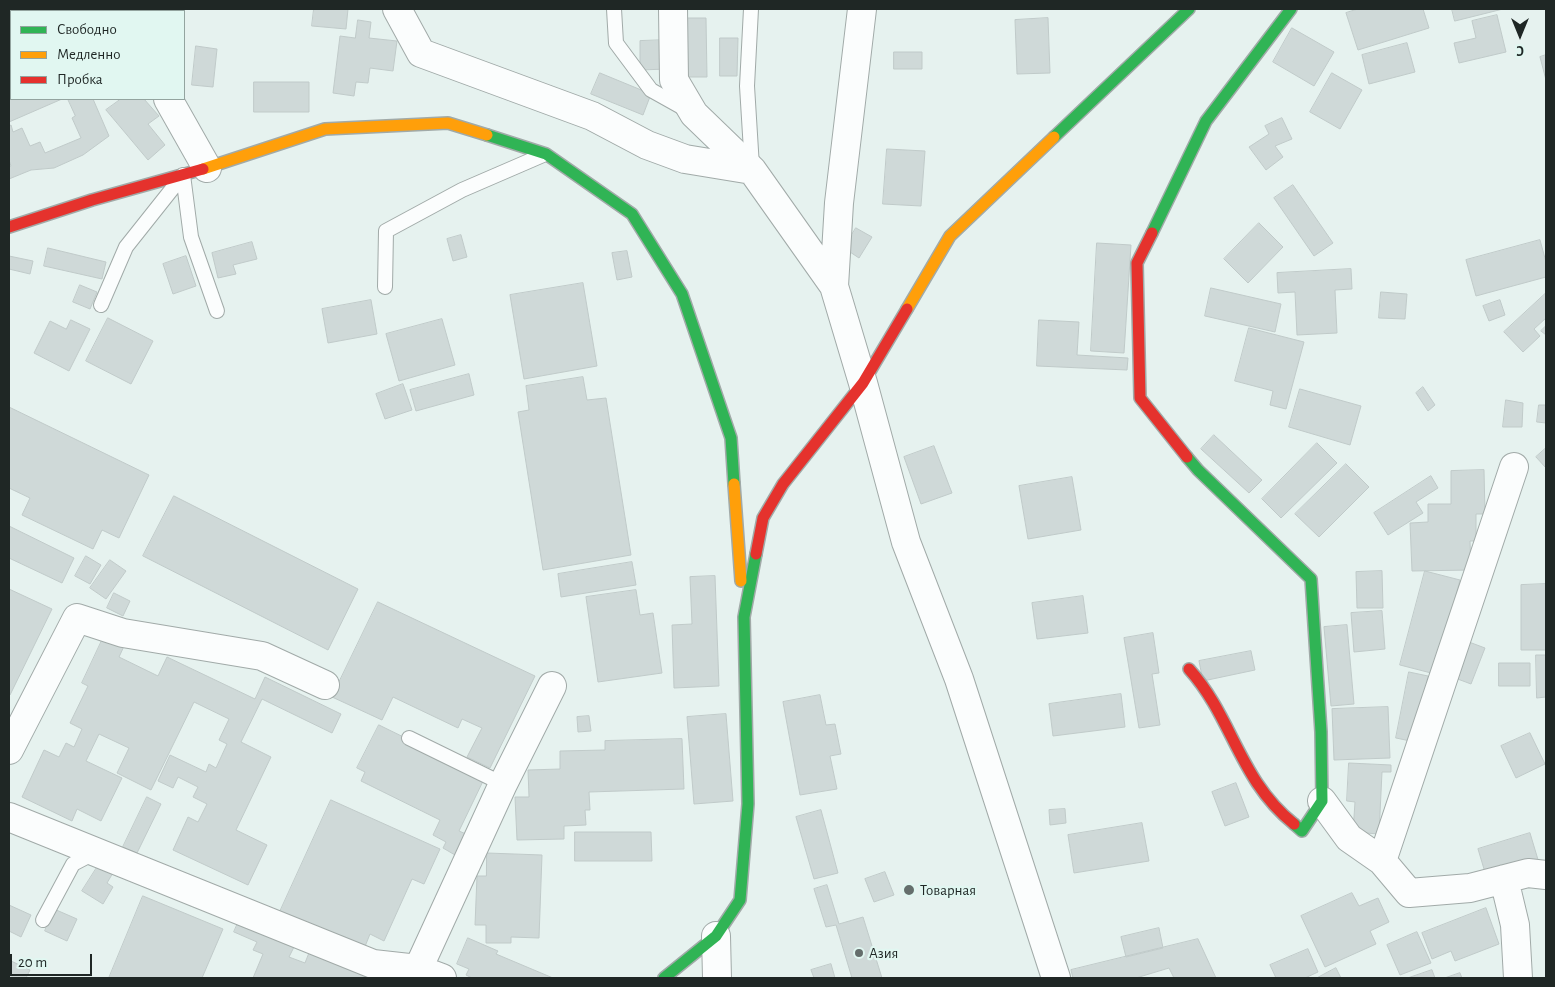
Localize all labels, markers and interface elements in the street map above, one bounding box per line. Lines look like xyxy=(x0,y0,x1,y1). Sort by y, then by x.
legend xyxy=(10,10,185,100)
north arrow xyxy=(1495,10,1545,60)
text: Свободно xyxy=(57,22,117,37)
text: С xyxy=(1516,43,1524,57)
text: Медленно xyxy=(57,47,121,62)
text: Пробка xyxy=(57,72,103,87)
place label: Товарная xyxy=(920,881,976,899)
marker: Товарная xyxy=(902,883,916,897)
scale bar xyxy=(12,944,95,976)
place label: Азия xyxy=(869,944,898,962)
marker: Азия xyxy=(853,947,865,959)
text: 20 m xyxy=(18,955,47,970)

